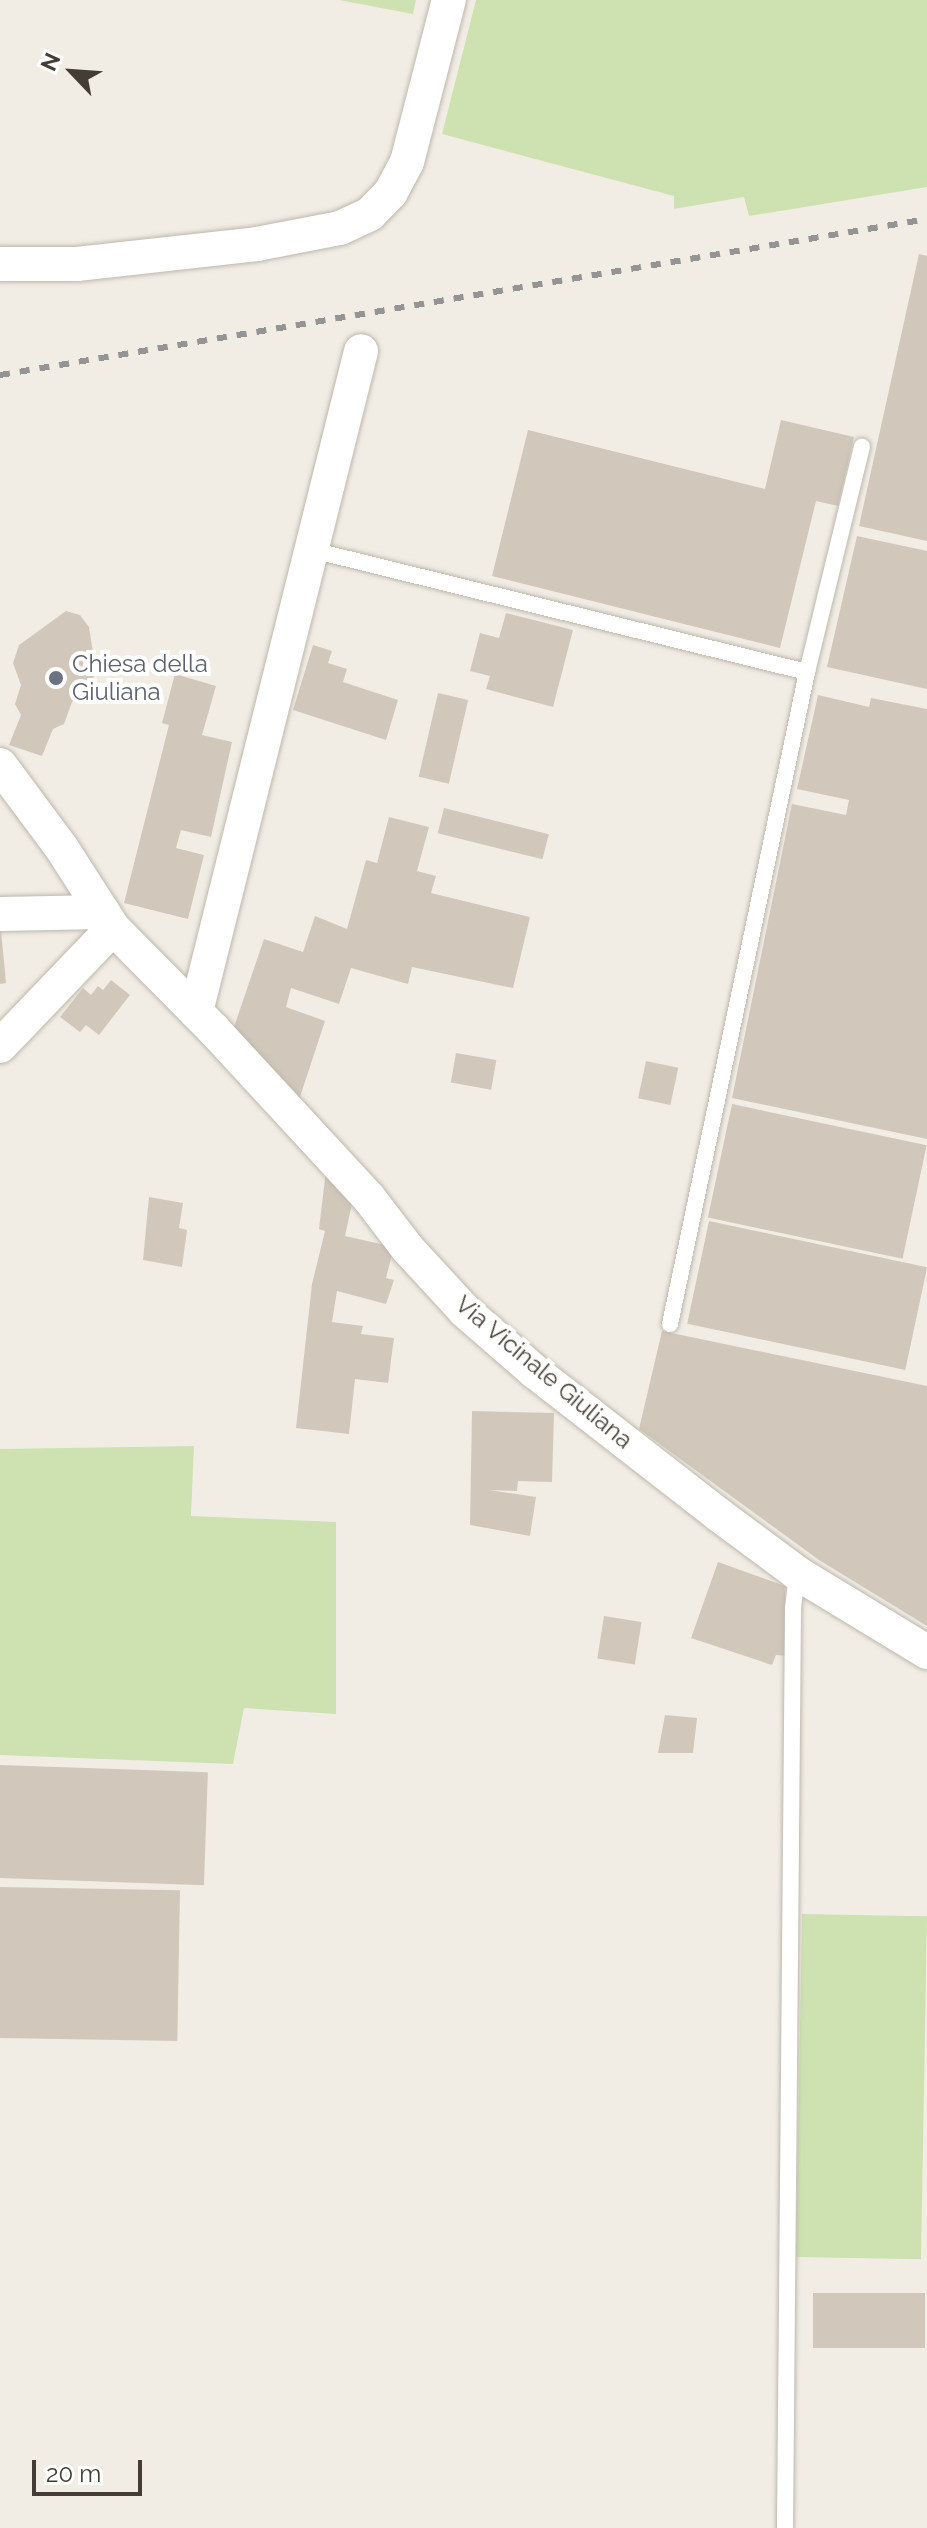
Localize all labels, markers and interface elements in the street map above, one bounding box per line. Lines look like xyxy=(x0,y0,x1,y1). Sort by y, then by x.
north arrow xyxy=(32,32,112,112)
text: N xyxy=(35,49,66,75)
place label: Chiesa della Giuliana xyxy=(72,650,208,706)
marker: Chiesa della Giuliana xyxy=(47,669,65,687)
street label: Via Vicinale Giuliana xyxy=(449,1289,639,1455)
scale bar xyxy=(36,2444,146,2494)
text: 20 m xyxy=(46,2459,101,2488)

